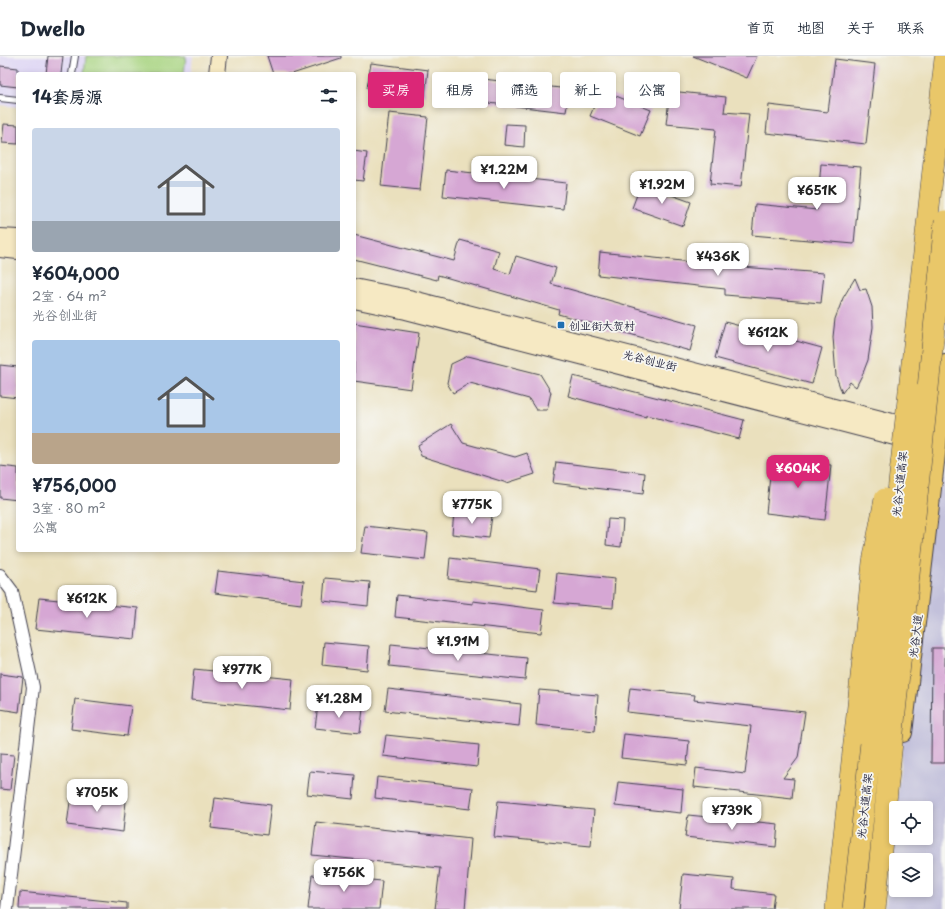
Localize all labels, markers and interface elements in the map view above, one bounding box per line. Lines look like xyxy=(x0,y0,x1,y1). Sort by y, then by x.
text: Dwello xyxy=(20,14,85,42)
text: 首页 xyxy=(747,17,775,38)
text: 地图 xyxy=(797,17,825,38)
text: 关于 xyxy=(847,17,875,38)
text: 联系 xyxy=(897,17,925,38)
chip: 买房 xyxy=(368,72,424,108)
chip: 租房 xyxy=(432,72,488,108)
chip: 筛选 xyxy=(496,72,552,108)
chip: 新上 xyxy=(560,72,616,108)
chip: 公寓 xyxy=(624,72,680,108)
text: 14套房源 xyxy=(32,83,103,109)
icon: filters xyxy=(318,85,340,107)
icon: home xyxy=(150,154,222,226)
pin: ¥1.22M xyxy=(471,156,537,190)
text: ¥1.22M xyxy=(480,159,528,178)
pin: ¥1.92M xyxy=(629,171,695,205)
text: ¥1.92M xyxy=(639,174,685,193)
pin: ¥651K xyxy=(789,177,845,211)
text: ¥651K xyxy=(797,180,837,199)
pin: ¥436K xyxy=(690,243,746,277)
text: ¥436K xyxy=(696,246,740,265)
text: ¥604,000 xyxy=(32,260,120,286)
text: 2室 · 64 m² xyxy=(32,286,107,305)
text: 光谷创业街 xyxy=(32,305,97,324)
place label: 创业街大贺村 xyxy=(569,317,635,334)
pin: ¥612K xyxy=(740,319,796,353)
marker: 创业街大贺村 xyxy=(556,320,566,330)
text: ¥612K xyxy=(748,322,788,341)
street label: 光谷创业街 xyxy=(621,345,680,375)
icon: home xyxy=(150,366,222,438)
street label: 光谷大道高架 xyxy=(887,450,911,518)
pin: ¥604K xyxy=(770,455,826,489)
text: ¥604K xyxy=(775,458,821,477)
text: ¥756,000 xyxy=(32,472,116,498)
pin: ¥775K xyxy=(444,491,500,525)
text: ¥775K xyxy=(452,494,492,513)
text: 3室 · 80 m² xyxy=(32,498,106,517)
text: 公寓 xyxy=(32,517,58,536)
pin: ¥612K xyxy=(59,585,115,619)
text: ¥612K xyxy=(67,588,107,607)
street label: 光谷大道 xyxy=(904,613,926,659)
pin: ¥1.91M xyxy=(425,628,491,662)
text: ¥1.91M xyxy=(437,631,479,650)
pin: ¥977K xyxy=(214,656,270,690)
text: ¥977K xyxy=(222,659,262,678)
pin: ¥1.28M xyxy=(306,685,372,719)
text: ¥1.28M xyxy=(315,688,363,707)
street label: 光谷大道高架 xyxy=(852,772,876,840)
pin: ¥705K xyxy=(69,779,125,813)
text: ¥705K xyxy=(76,782,118,801)
pin: ¥739K xyxy=(704,797,760,831)
text: ¥739K xyxy=(711,800,753,819)
map controls xyxy=(889,801,933,897)
button: locate xyxy=(889,801,933,845)
button: layers xyxy=(889,853,933,897)
pin: ¥756K xyxy=(316,859,372,893)
text: ¥756K xyxy=(323,862,365,881)

